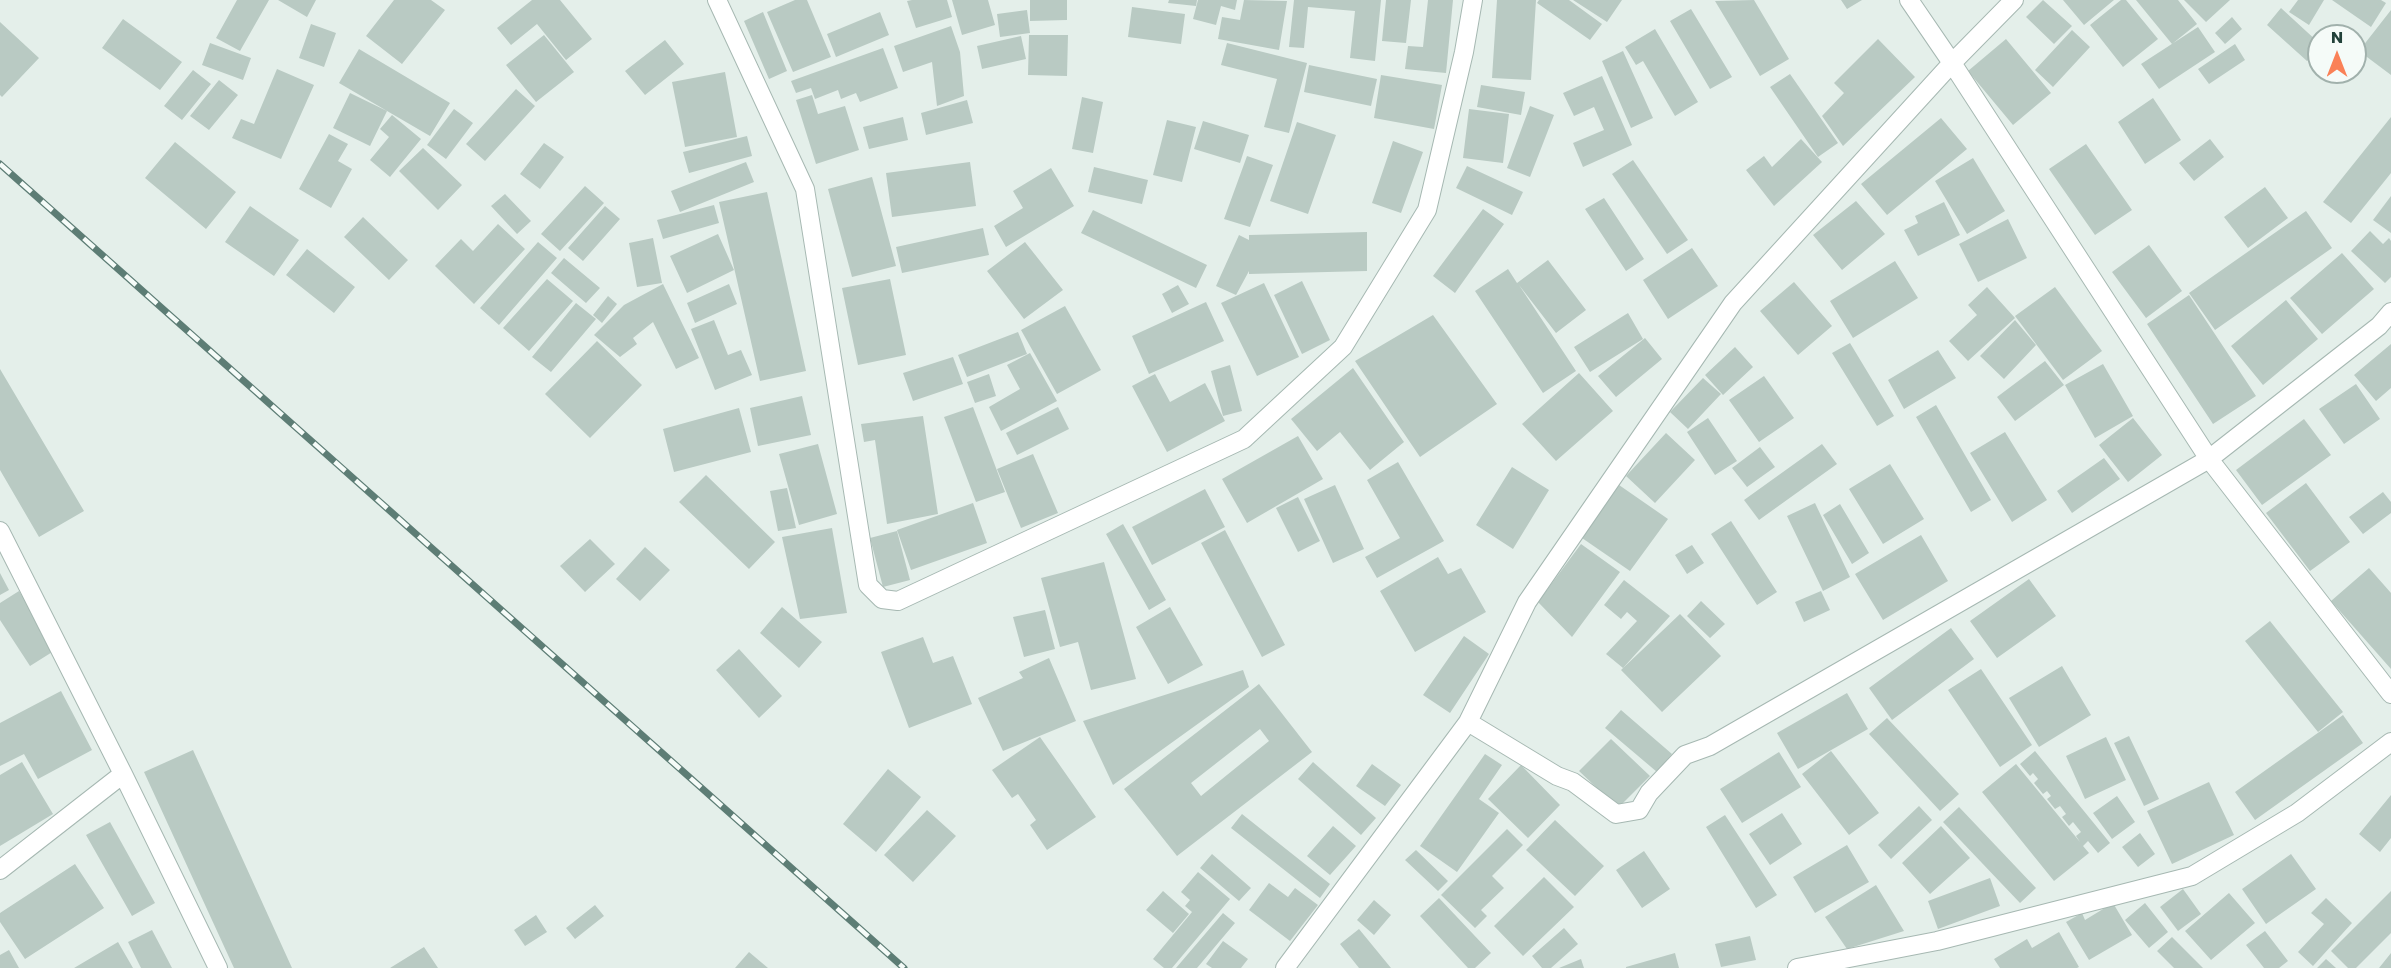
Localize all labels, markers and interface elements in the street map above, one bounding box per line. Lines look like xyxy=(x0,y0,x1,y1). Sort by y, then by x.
north arrow xyxy=(2307,24,2367,84)
text: N xyxy=(2331,26,2343,49)

